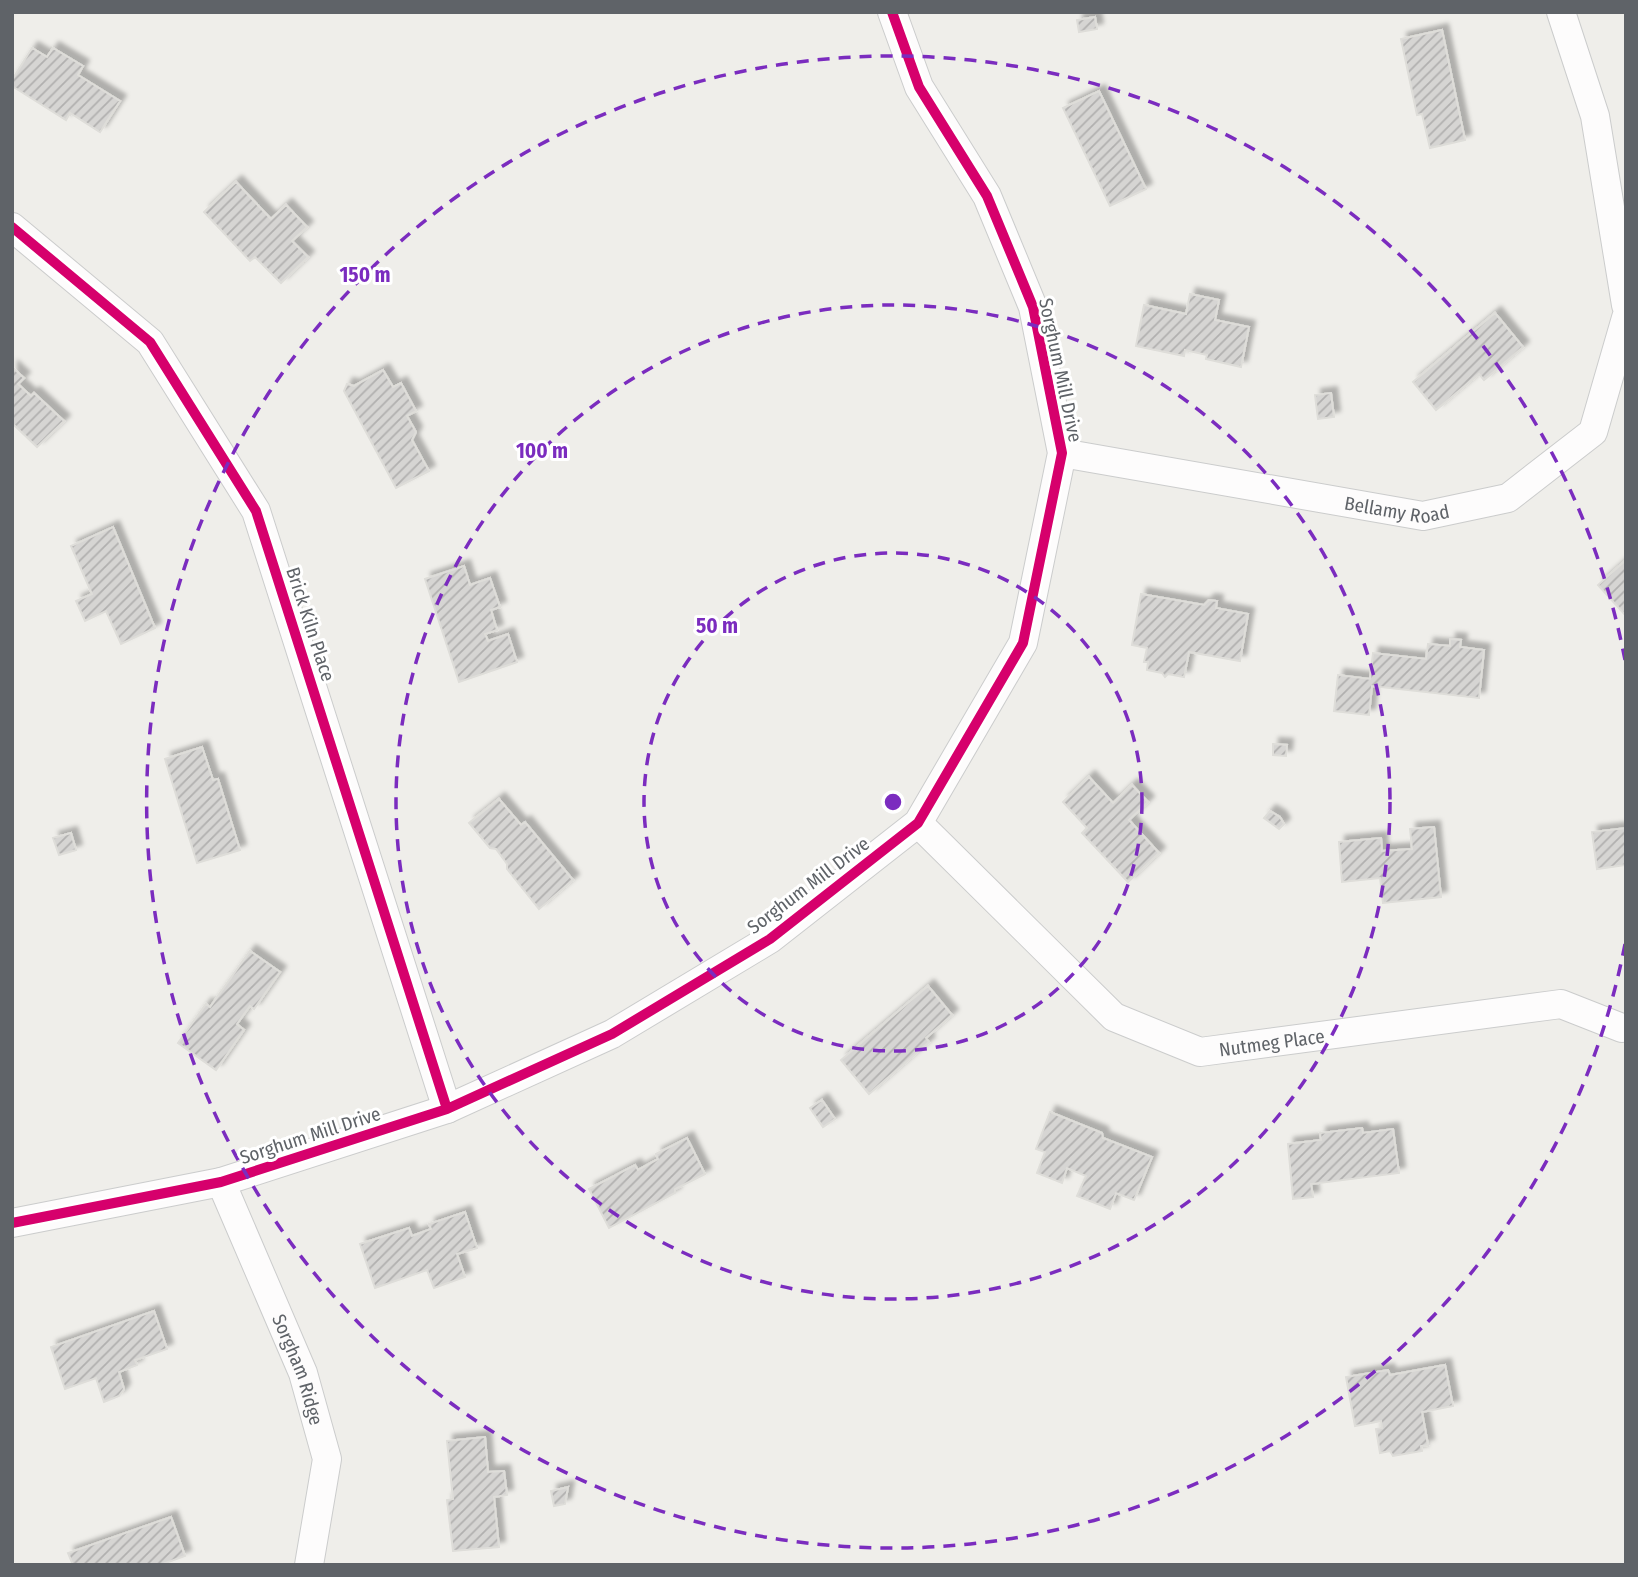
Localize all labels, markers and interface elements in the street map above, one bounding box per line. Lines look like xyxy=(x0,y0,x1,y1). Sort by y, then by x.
text: 150 m xyxy=(339,262,391,288)
street label: Sorghum Mill Drive xyxy=(1034,296,1087,444)
text: 100 m xyxy=(516,438,568,464)
street label: Bellamy Road xyxy=(1343,492,1451,528)
street label: Brick Kiln Place xyxy=(281,564,340,684)
text: 50 m xyxy=(696,613,738,639)
centre of rings xyxy=(881,790,905,814)
street label: Sorghum Mill Drive xyxy=(743,832,874,939)
street label: Nutmeg Place xyxy=(1218,1025,1326,1061)
street label: Sorghum Mill Drive xyxy=(237,1102,383,1169)
street label: Sorgham Ridge xyxy=(267,1311,328,1428)

